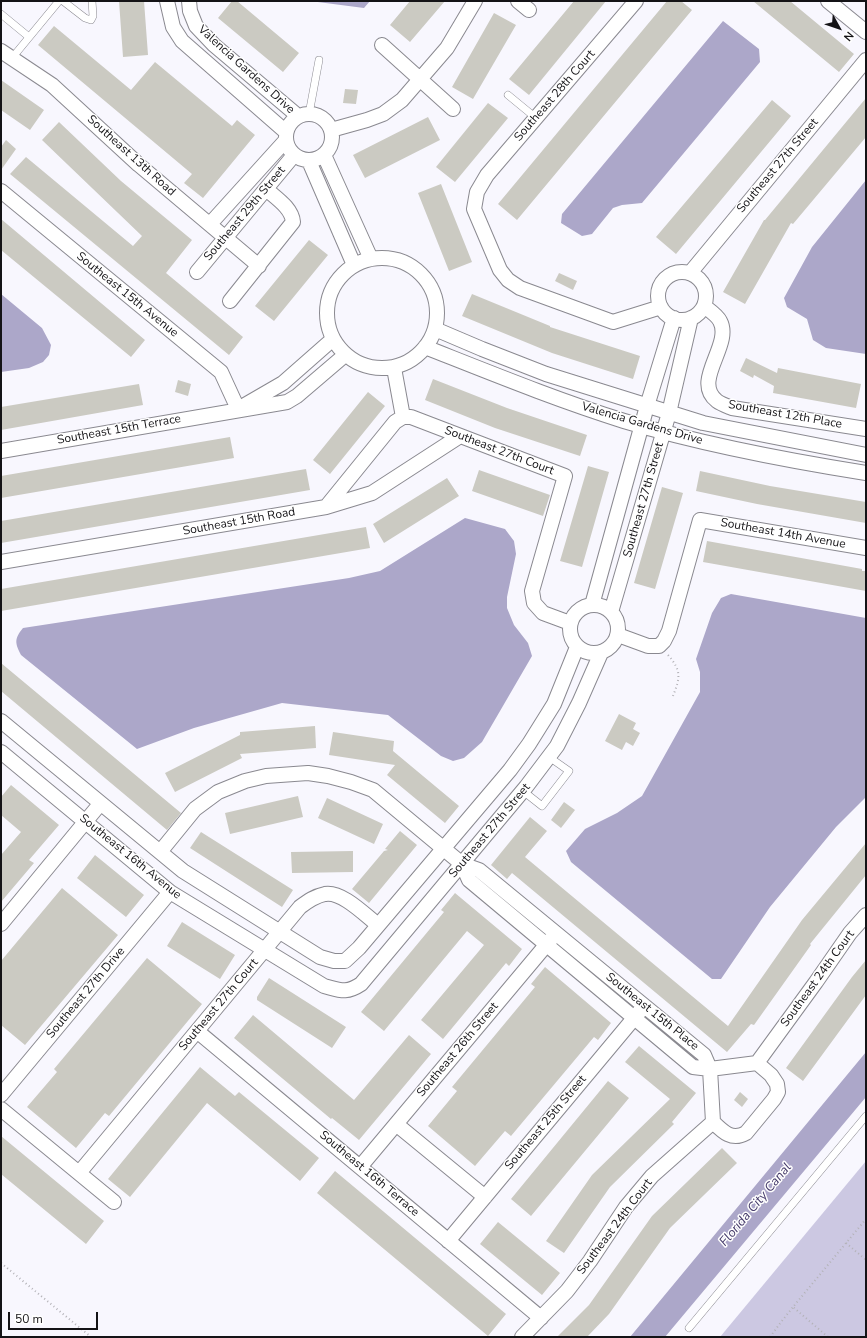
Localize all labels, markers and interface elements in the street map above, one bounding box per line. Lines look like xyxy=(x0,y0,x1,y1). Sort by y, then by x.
north arrow xyxy=(819,8,859,48)
street label: Valencia Gardens Drive xyxy=(195,23,297,117)
text: N xyxy=(840,28,857,44)
street label: Southeast 28th Court xyxy=(512,48,598,144)
street label: Southeast 13th Road xyxy=(84,113,178,199)
street label: Southeast 27th Street xyxy=(734,116,822,216)
street label: Southeast 29th Street xyxy=(201,164,289,264)
street label: Southeast 15th Avenue xyxy=(73,249,181,341)
street label: Southeast 12th Place xyxy=(727,398,843,432)
street label: Valencia Gardens Drive xyxy=(580,400,704,448)
street label: Southeast 15th Terrace xyxy=(56,412,182,448)
street label: Southeast 27th Court xyxy=(442,424,556,478)
street label: Southeast 27th Street xyxy=(621,441,667,559)
street label: Southeast 15th Road xyxy=(182,505,296,539)
street label: Southeast 14th Avenue xyxy=(719,516,847,552)
street label: Southeast 27th Street xyxy=(446,781,534,881)
street label: Southeast 16th Avenue xyxy=(76,811,184,903)
street label: Southeast 24th Court xyxy=(778,928,858,1030)
street label: Southeast 27th Drive xyxy=(44,945,128,1041)
street label: Southeast 27th Court xyxy=(176,956,262,1054)
street label: Southeast 15th Place xyxy=(603,970,701,1054)
street label: Southeast 26th Street xyxy=(414,1000,502,1100)
street label: Southeast 25th Street xyxy=(502,1073,590,1173)
street label: Southeast 16th Terrace xyxy=(316,1128,422,1220)
water label: Florida City Canal xyxy=(717,1160,795,1250)
street label: Southeast 24th Court xyxy=(574,1176,656,1278)
scale bar xyxy=(10,1304,100,1330)
text: 50 m xyxy=(15,1311,43,1327)

